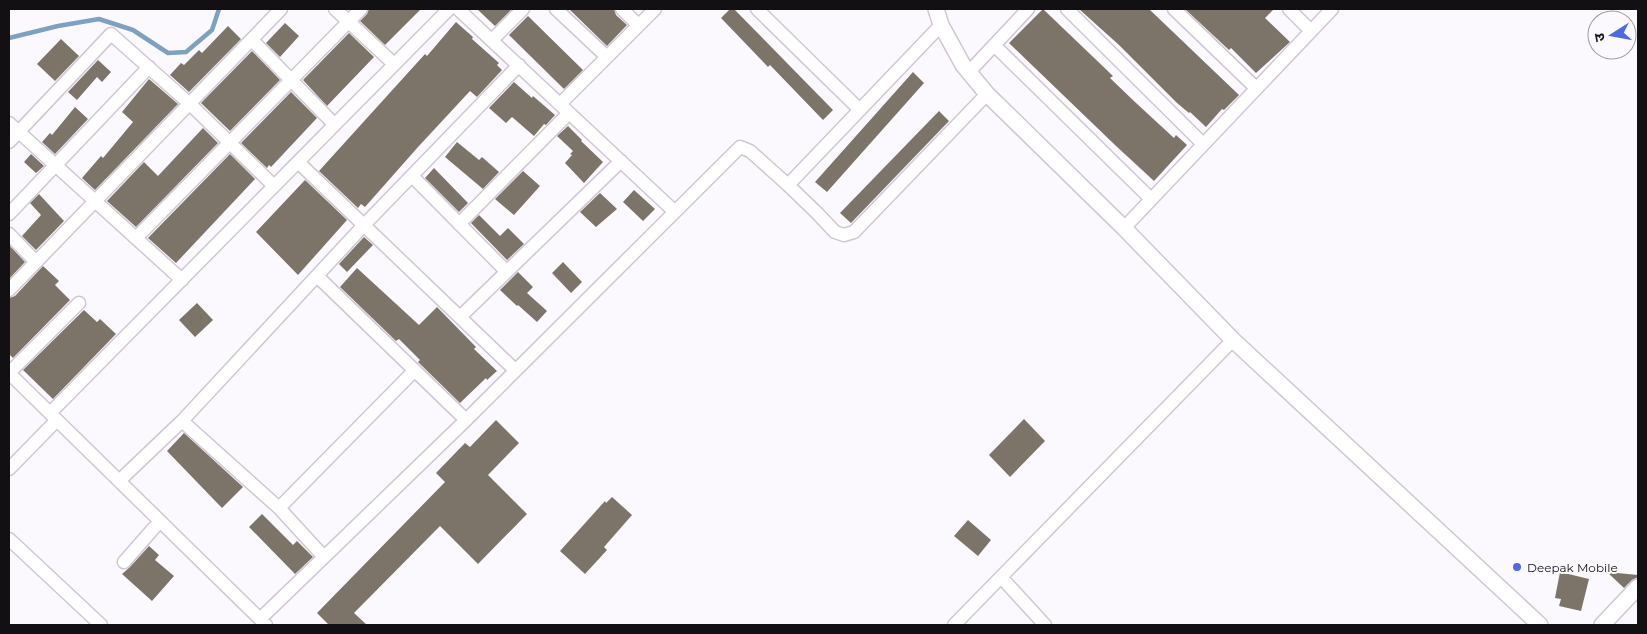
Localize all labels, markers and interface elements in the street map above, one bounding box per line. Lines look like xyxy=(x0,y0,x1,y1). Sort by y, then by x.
north arrow xyxy=(1587,10,1637,60)
text: उ xyxy=(1589,31,1609,43)
place label: Deepak Mobile xyxy=(1527,560,1618,575)
marker: Deepak Mobile xyxy=(1511,561,1523,573)

